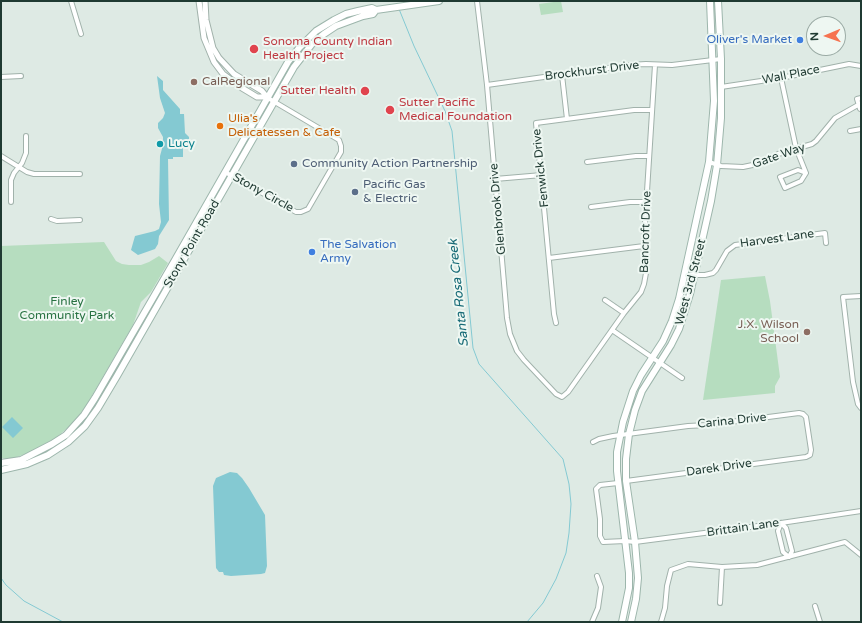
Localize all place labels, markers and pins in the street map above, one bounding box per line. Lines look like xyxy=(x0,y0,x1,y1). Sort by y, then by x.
place label: Oliver's Market xyxy=(706,33,792,47)
place label: Sonoma County Indian Health Project xyxy=(263,35,392,63)
marker: Oliver's Market xyxy=(795,35,805,45)
marker: Sonoma County Indian Health Project xyxy=(248,43,260,55)
place label: CalRegional xyxy=(202,75,270,89)
marker: CalRegional xyxy=(189,77,199,87)
place label: Sutter Health xyxy=(281,84,356,98)
marker: Sutter Health xyxy=(359,85,371,97)
place label: Sutter Pacific Medical Foundation xyxy=(399,96,512,124)
marker: Sutter Pacific Medical Foundation xyxy=(384,104,396,116)
place label: Ulia's Delicatessen & Cafe xyxy=(228,112,340,140)
marker: Ulia's Delicatessen & Cafe xyxy=(215,121,225,131)
place label: Lucy xyxy=(168,137,195,151)
marker: Lucy xyxy=(155,139,165,149)
place label: Community Action Partnership xyxy=(302,157,478,171)
marker: Community Action Partnership xyxy=(289,159,299,169)
place label: Pacific Gas & Electric xyxy=(363,178,426,206)
marker: Pacific Gas & Electric xyxy=(350,187,360,197)
place label: The Salvation Army xyxy=(320,238,397,266)
marker: The Salvation Army xyxy=(307,247,317,257)
place label: J.X. Wilson School xyxy=(738,318,799,346)
marker: J.X. Wilson School xyxy=(802,327,812,337)

